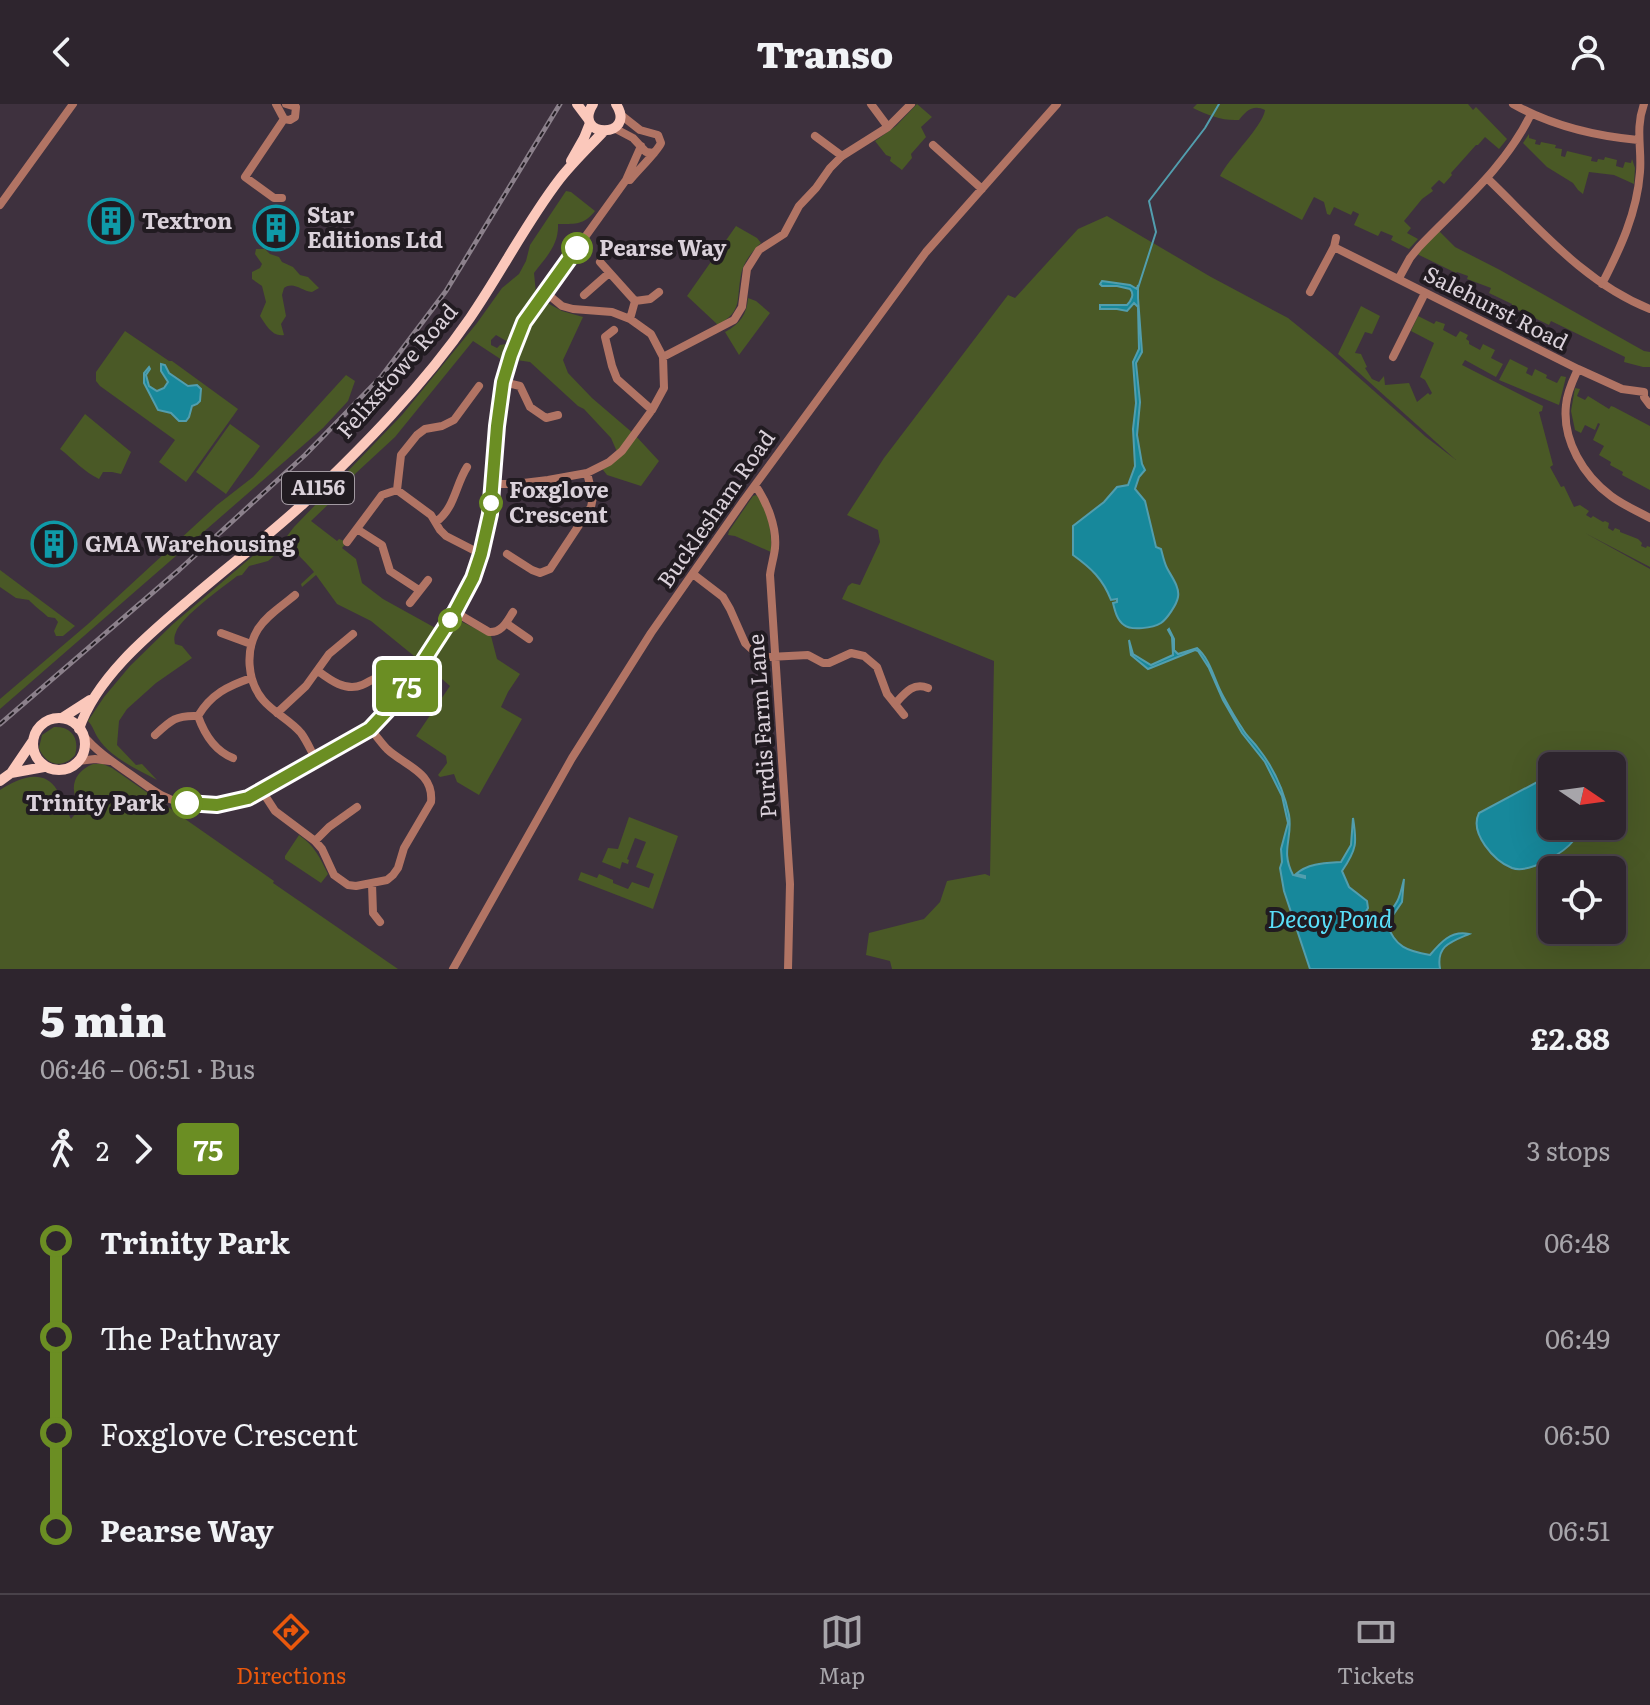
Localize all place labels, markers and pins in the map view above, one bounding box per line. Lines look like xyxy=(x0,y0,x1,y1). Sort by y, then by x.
building icon: Textron xyxy=(87,197,135,245)
place label: Star Editions Ltd xyxy=(307,197,443,255)
place label: Textron xyxy=(142,203,232,236)
building icon: Star Editions Ltd xyxy=(252,204,300,252)
place label: Pearse Way xyxy=(599,230,727,263)
marker: Pearse Way xyxy=(562,233,592,263)
place label: Foxglove Crescent xyxy=(509,472,609,530)
marker: Foxglove Crescent xyxy=(480,492,502,514)
building icon: GMA Warehousing xyxy=(30,520,78,568)
place label: GMA Warehousing xyxy=(85,526,296,559)
unlabelled marker xyxy=(439,609,461,631)
place label: Trinity Park xyxy=(26,785,165,818)
marker: Trinity Park xyxy=(172,788,202,818)

